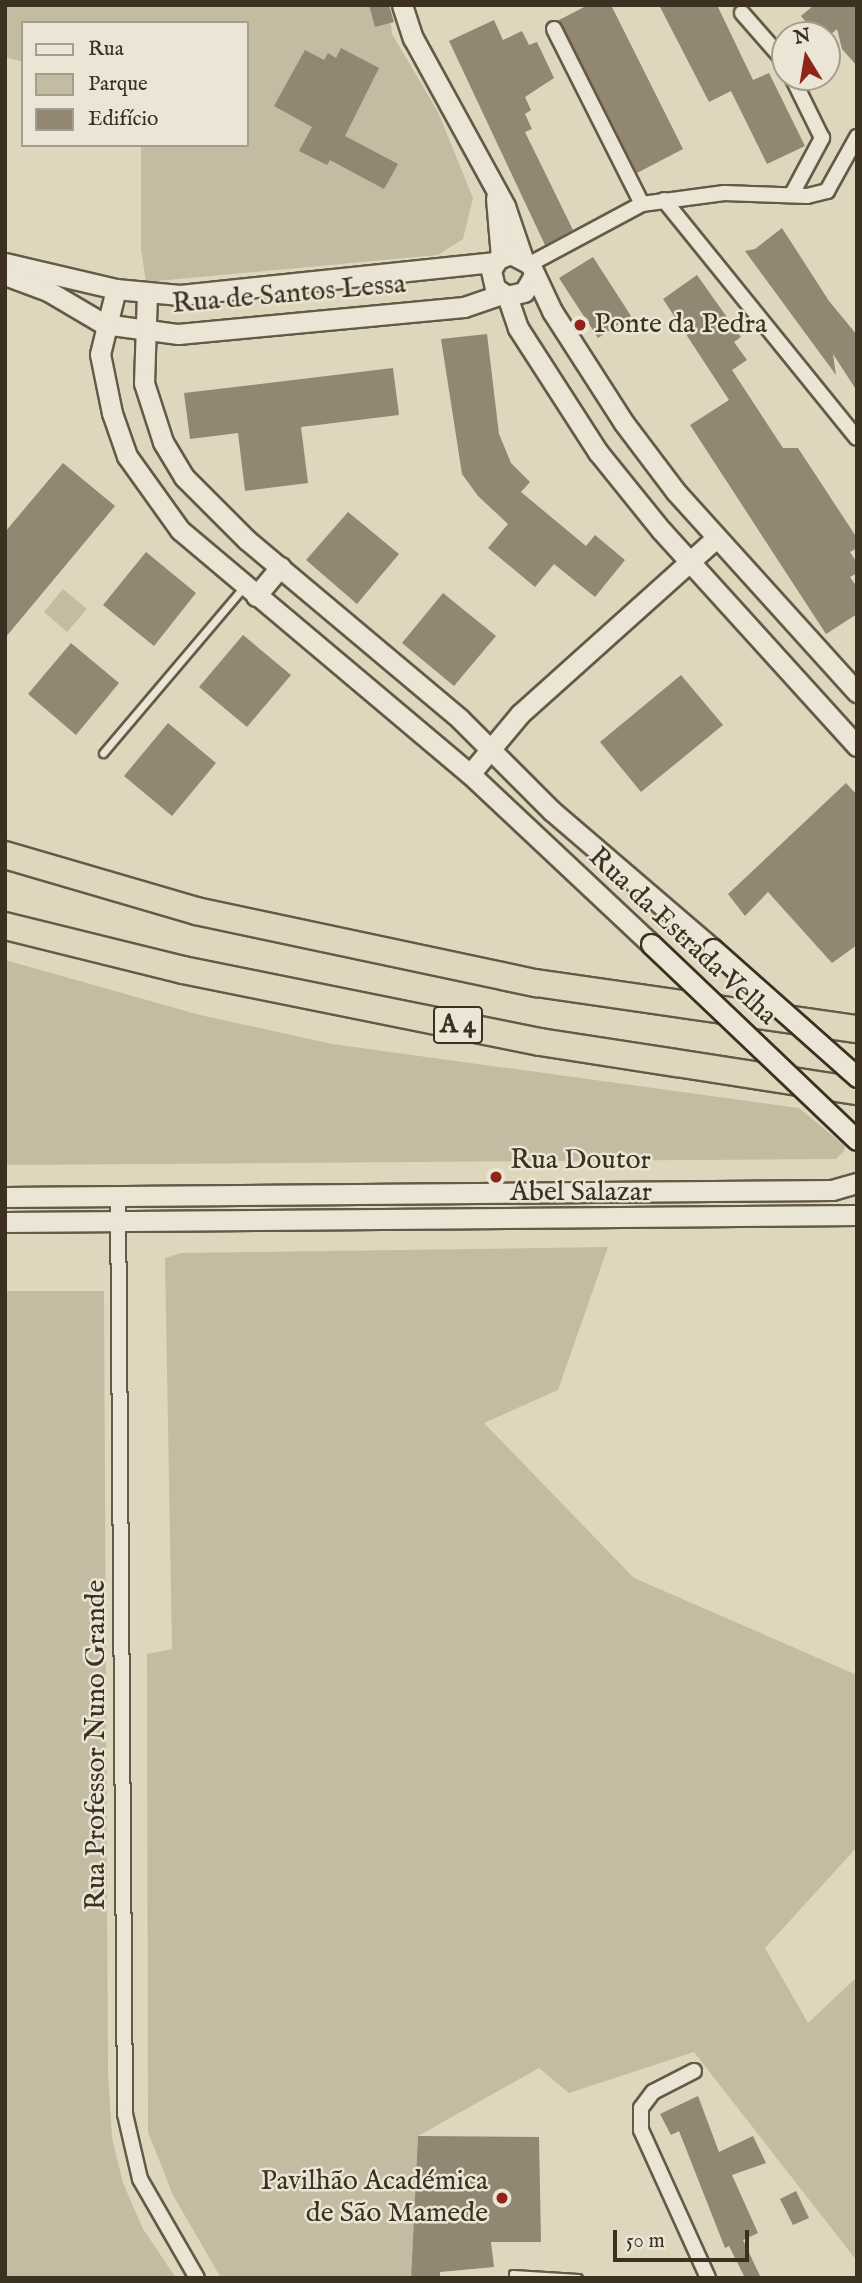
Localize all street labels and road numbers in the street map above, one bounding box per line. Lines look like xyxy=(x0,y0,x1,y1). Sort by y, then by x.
street label: Rua de Santos Lessa xyxy=(171,268,407,322)
street label: Rua da Estrada Velha xyxy=(581,841,783,1033)
road number: A 4 xyxy=(432,1002,484,1048)
street label: Rua Professor Nuno Grande xyxy=(80,1580,114,1910)

